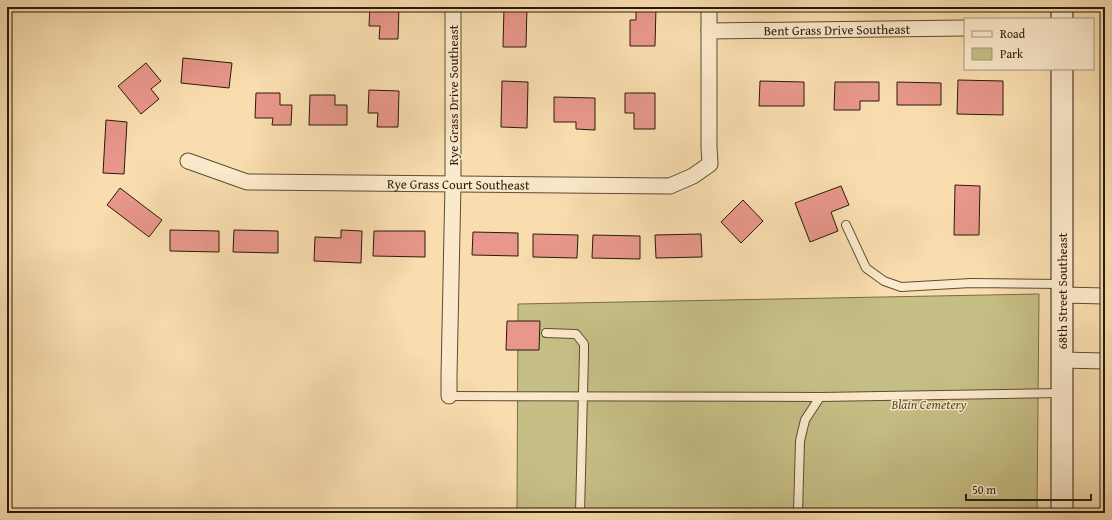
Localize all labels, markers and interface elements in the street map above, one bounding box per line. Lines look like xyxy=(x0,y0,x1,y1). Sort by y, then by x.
legend xyxy=(964,18,1094,70)
street label: Bent Grass Drive Southeast xyxy=(764,20,911,40)
street label: Rye Grass Drive Southeast xyxy=(444,24,463,165)
text: Road xyxy=(1000,25,1026,42)
text: Park xyxy=(1000,45,1024,62)
street label: Rye Grass Court Southeast xyxy=(387,174,530,195)
street label: 68th Street Southeast xyxy=(1053,232,1072,349)
park label: Blain Cemetery xyxy=(891,395,966,414)
scale bar xyxy=(966,476,1091,502)
text: 50 m xyxy=(972,481,996,498)

